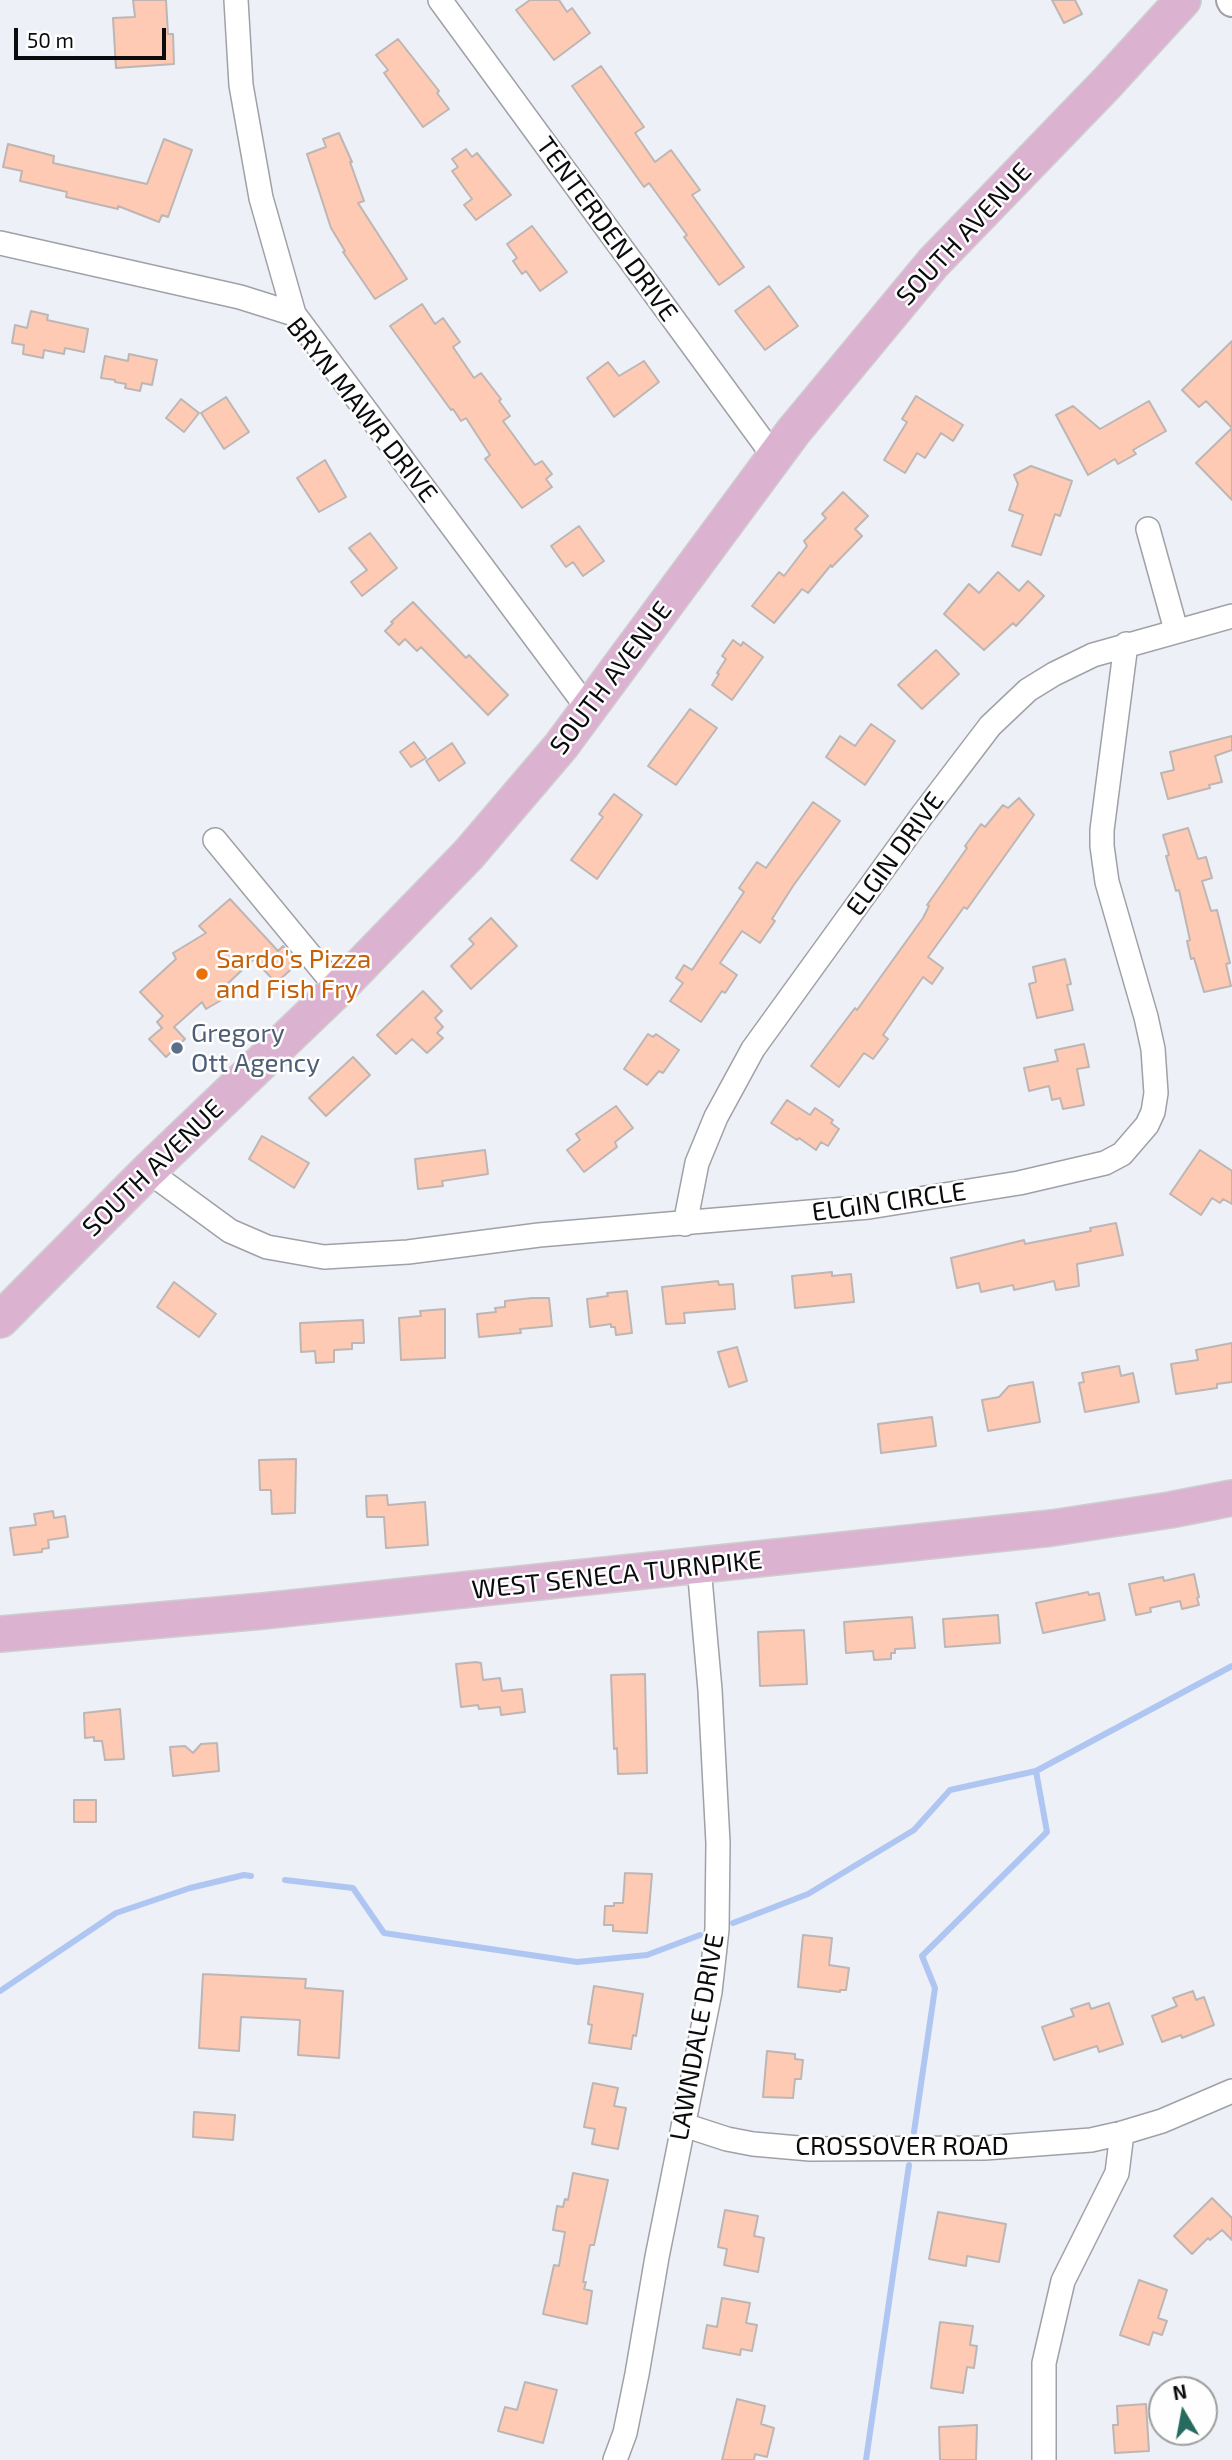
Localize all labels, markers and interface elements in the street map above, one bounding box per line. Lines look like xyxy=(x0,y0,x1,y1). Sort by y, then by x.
scale bar xyxy=(18,14,170,58)
text: 50 m xyxy=(27,27,74,52)
street label: TENTERDEN DRIVE xyxy=(530,131,684,327)
street label: SOUTH AVENUE xyxy=(890,156,1038,312)
street label: BRYN MAWR DRIVE xyxy=(280,311,444,509)
street label: SOUTH AVENUE xyxy=(543,595,679,761)
street label: ELGIN DRIVE xyxy=(840,786,950,922)
place label: Sardo's Pizza and Fish Fry xyxy=(216,943,371,1004)
marker: Sardo's Pizza and Fish Fry xyxy=(194,966,210,982)
place label: Gregory Ott Agency xyxy=(191,1017,320,1078)
marker: Gregory Ott Agency xyxy=(169,1040,185,1056)
street label: SOUTH AVENUE xyxy=(76,1093,230,1243)
street label: ELGIN CIRCLE xyxy=(810,1176,968,1228)
street label: WEST SENECA TURNPIKE xyxy=(470,1544,764,1606)
street label: LAWNDALE DRIVE xyxy=(663,1931,731,2143)
street label: CROSSOVER ROAD xyxy=(795,2130,1009,2162)
north arrow xyxy=(1148,2376,1218,2446)
text: N xyxy=(1171,2379,1188,2404)

